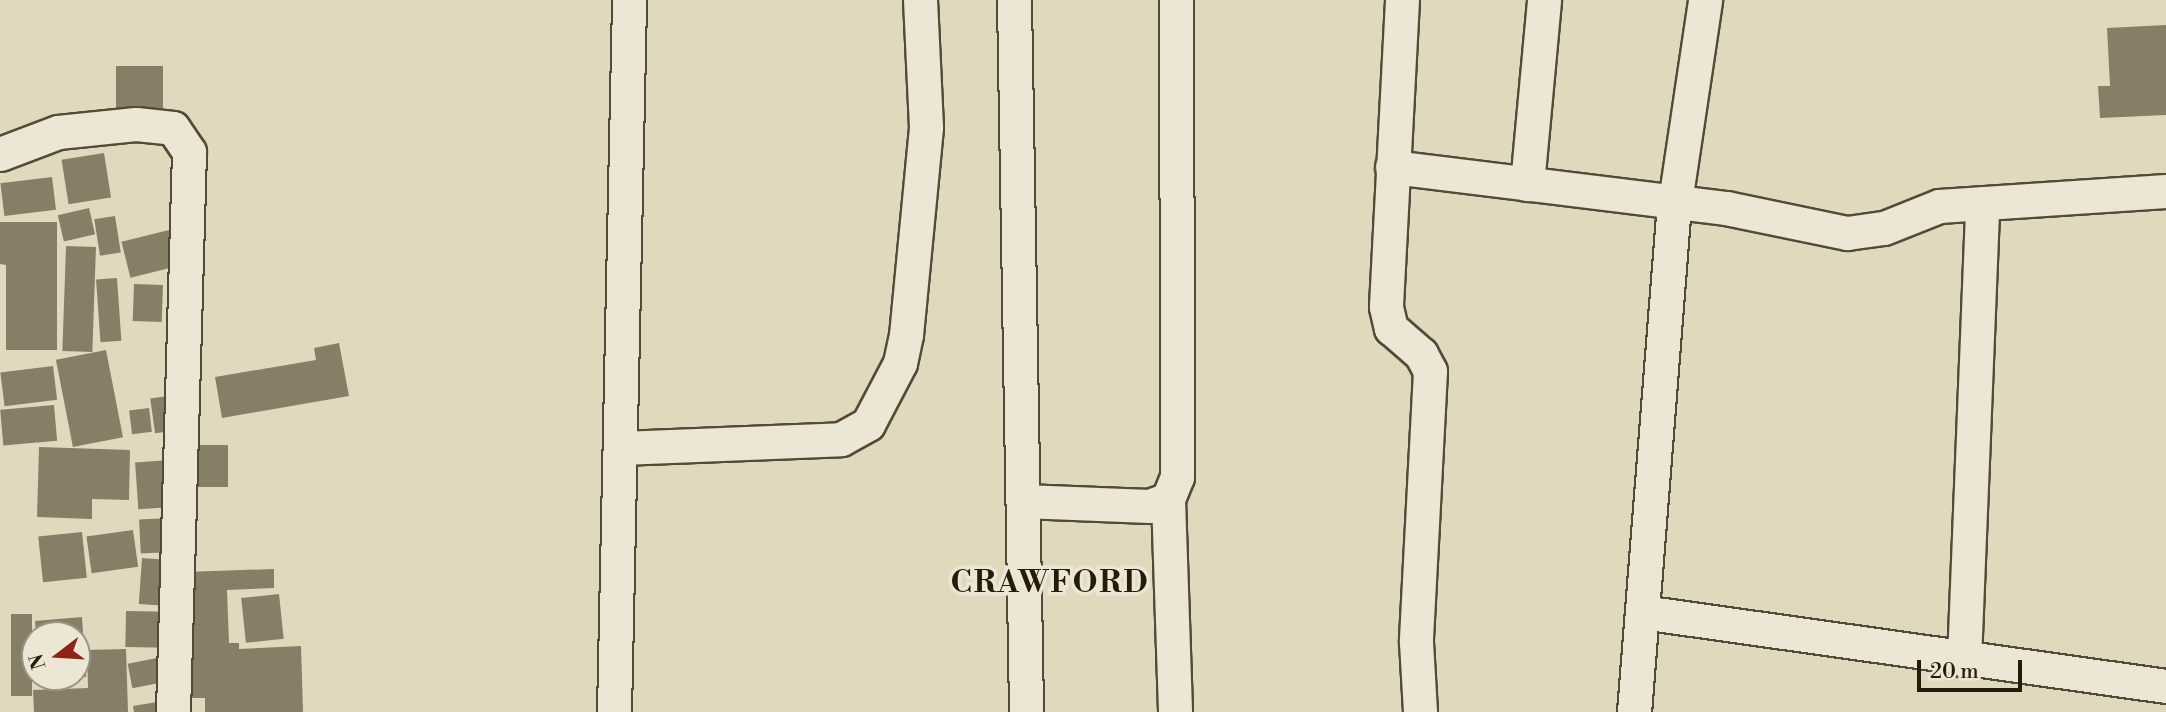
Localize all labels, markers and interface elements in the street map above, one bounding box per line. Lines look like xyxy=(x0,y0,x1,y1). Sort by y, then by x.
district label: CRAWFORD xyxy=(952,565,1148,601)
north arrow xyxy=(21,621,91,691)
scale bar xyxy=(1921,646,2026,690)
text: N xyxy=(24,651,52,672)
text: 20 m xyxy=(1930,659,1979,685)

